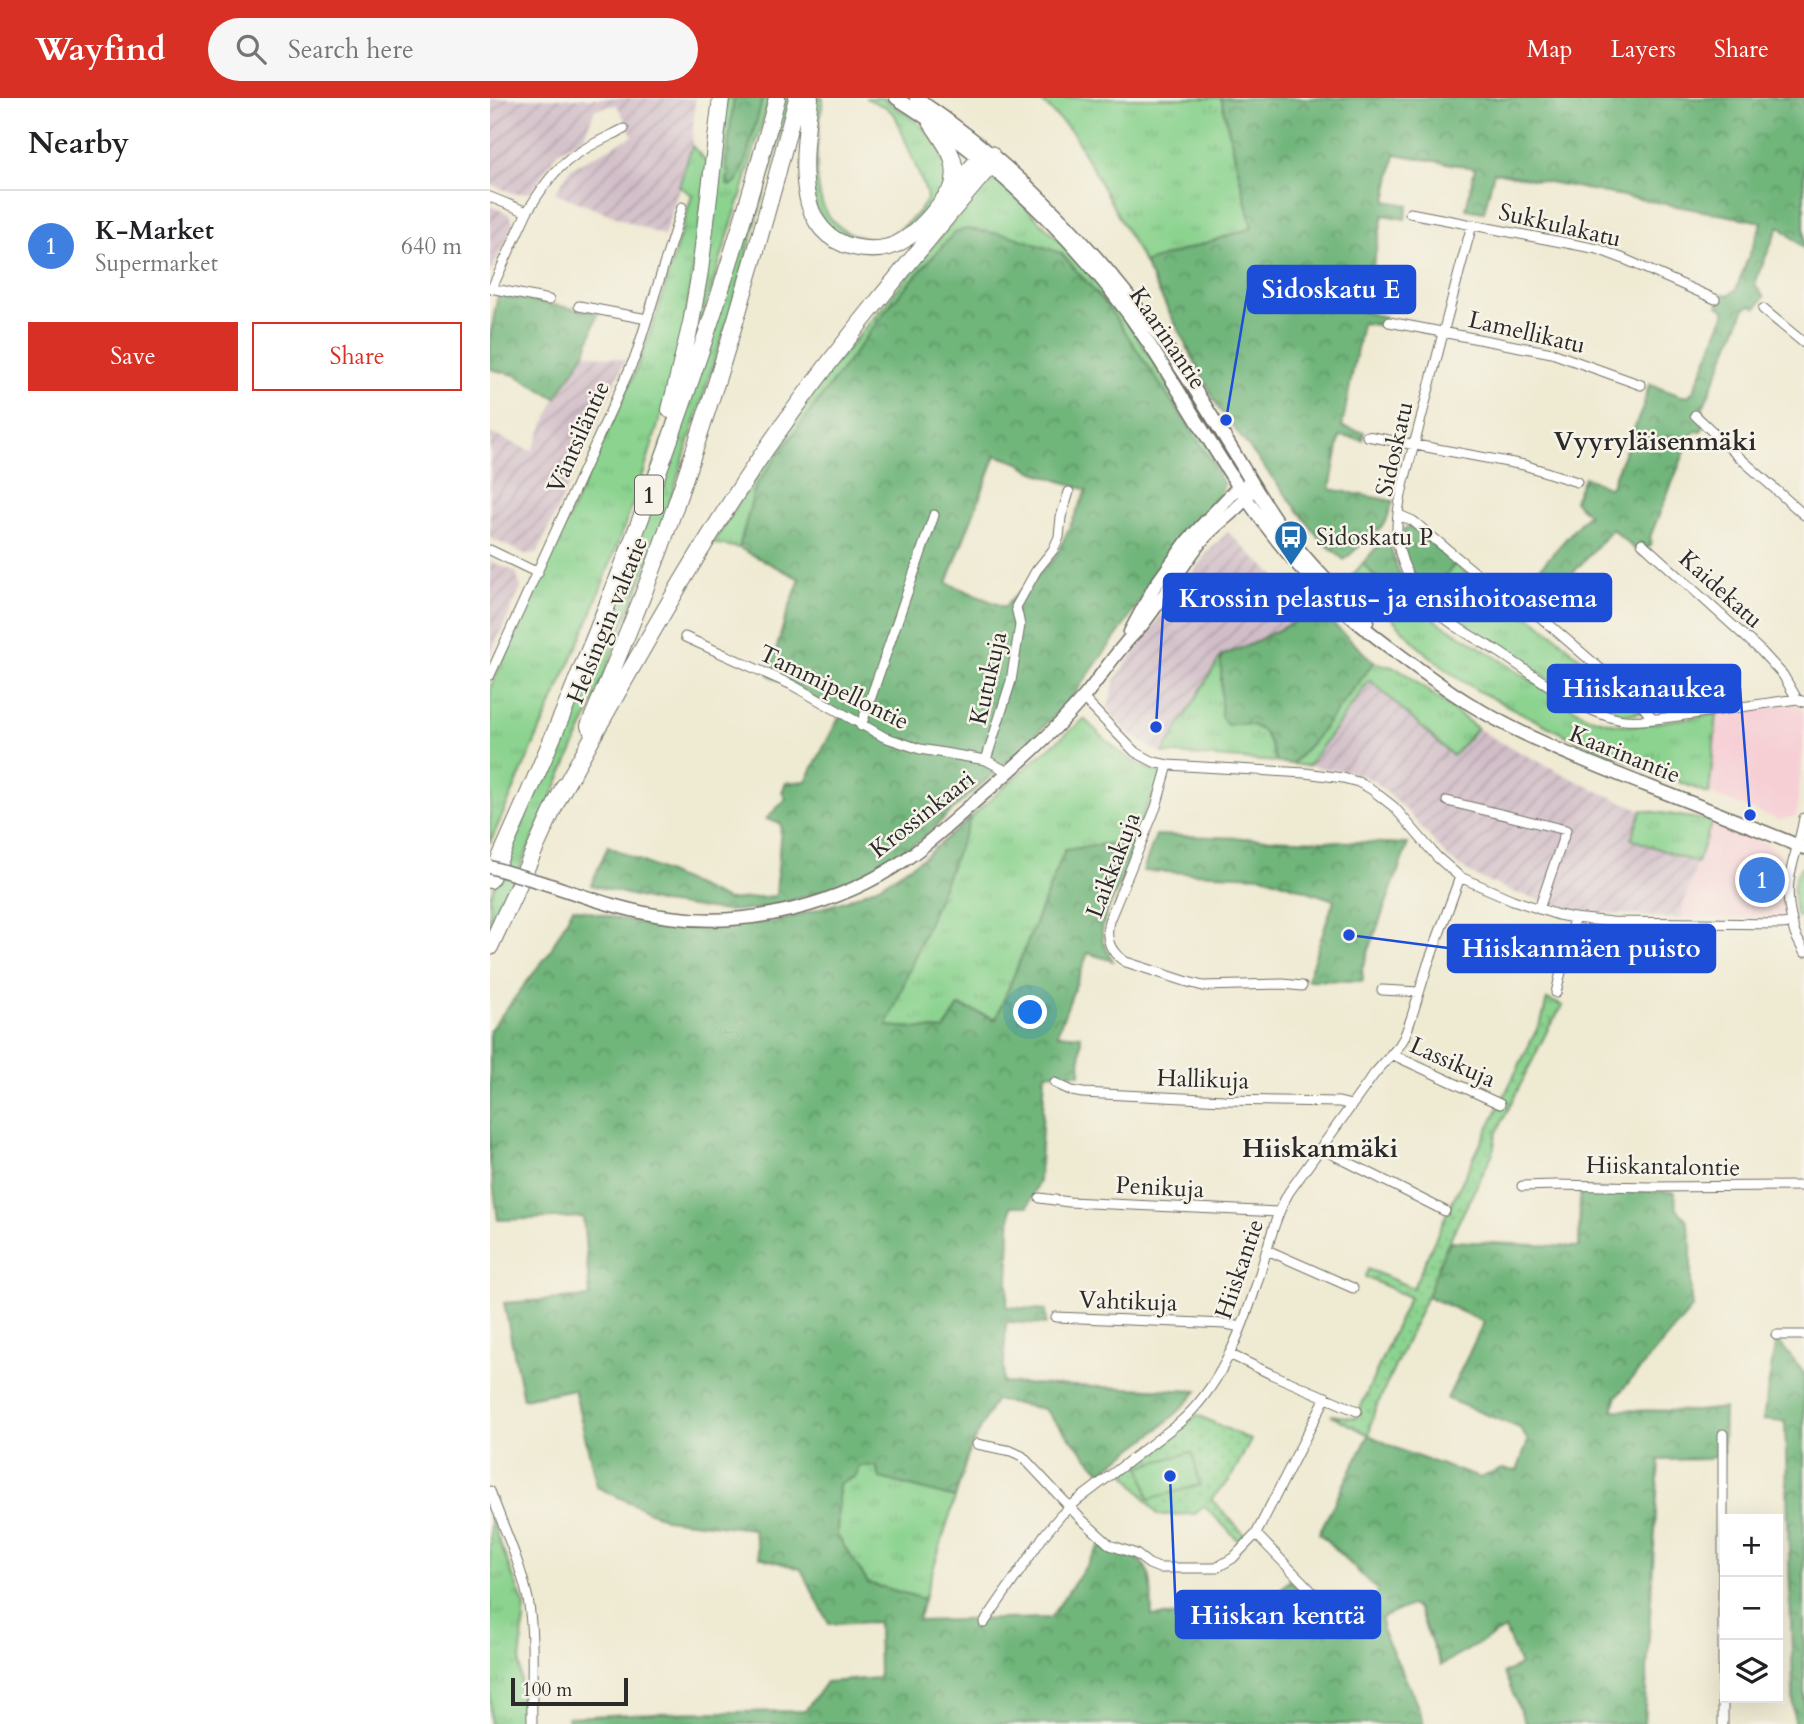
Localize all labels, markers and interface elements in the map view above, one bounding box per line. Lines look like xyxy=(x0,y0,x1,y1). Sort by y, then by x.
search box xyxy=(208,18,698,81)
text: Wayfind xyxy=(35,27,166,72)
icon: search xyxy=(232,30,270,68)
text: Search here xyxy=(288,32,414,67)
text: Map xyxy=(1527,33,1573,66)
text: Layers xyxy=(1611,33,1676,66)
text: Share xyxy=(1714,33,1769,66)
text: Nearby xyxy=(28,123,129,164)
street label: Sukkulakatu xyxy=(1496,195,1624,256)
text: K-Market xyxy=(95,213,214,248)
text: 1 xyxy=(45,231,57,262)
text: 640 m xyxy=(401,231,462,262)
text: Supermarket xyxy=(95,248,218,279)
callout: Sidoskatu E xyxy=(1248,266,1415,313)
text: Sidoskatu E xyxy=(1262,272,1400,307)
street label: Kaarinantie xyxy=(1121,281,1214,396)
street label: Lamellikatu xyxy=(1465,303,1589,362)
button: Save xyxy=(28,322,238,391)
button: Share xyxy=(252,322,462,391)
street label: Väntsiläntie xyxy=(539,376,618,499)
street label: Sidoskatu xyxy=(1368,398,1421,500)
district label: Vyyryläisenmäki xyxy=(1554,424,1757,459)
road number: 1 xyxy=(635,476,663,514)
bus stop icon: Sidoskatu P xyxy=(1272,518,1310,567)
place label: Sidoskatu P xyxy=(1316,521,1433,554)
street label: Helsingin valtatie xyxy=(559,532,656,709)
street label: Kaidekatu xyxy=(1671,543,1770,636)
callout: Krossin pelastus- ja ensihoitoasema xyxy=(1164,574,1611,621)
text: Krossin pelastus- ja ensihoitoasema xyxy=(1179,581,1597,616)
street label: Kutukuja xyxy=(962,628,1015,728)
street label: Tammipellontie xyxy=(753,637,914,738)
callout: Hiiskanaukea xyxy=(1548,665,1740,712)
text: Hiiskanaukea xyxy=(1562,671,1726,706)
street label: Kaarinantie xyxy=(1564,717,1685,792)
street label: Krossinkaari xyxy=(863,763,982,866)
street label: Laikkakuja xyxy=(1078,807,1149,923)
pin: 1 xyxy=(1739,854,1785,906)
callout: Hiiskanmäen puisto xyxy=(1448,925,1715,972)
text: Hiiskanmäen puisto xyxy=(1461,931,1701,966)
your location xyxy=(1013,995,1047,1029)
street label: Lassikuja xyxy=(1405,1029,1502,1096)
street label: Hallikuja xyxy=(1156,1061,1250,1098)
district label: Hiiskanmäki xyxy=(1242,1131,1398,1166)
street label: Hiiskantalontie xyxy=(1586,1149,1740,1184)
street label: Penikuja xyxy=(1115,1169,1206,1206)
street label: Hiiskantie xyxy=(1207,1215,1272,1324)
street label: Vahtikuja xyxy=(1078,1283,1178,1320)
map controls xyxy=(1720,1514,1783,1703)
button: + xyxy=(1720,1514,1783,1577)
button: − xyxy=(1720,1577,1783,1640)
callout: Hiiskan kenttä xyxy=(1176,1591,1380,1638)
text: Hiiskan kenttä xyxy=(1190,1598,1366,1633)
button: layers xyxy=(1720,1640,1783,1703)
scale bar xyxy=(511,1675,628,1707)
text: 100 m xyxy=(522,1677,572,1703)

